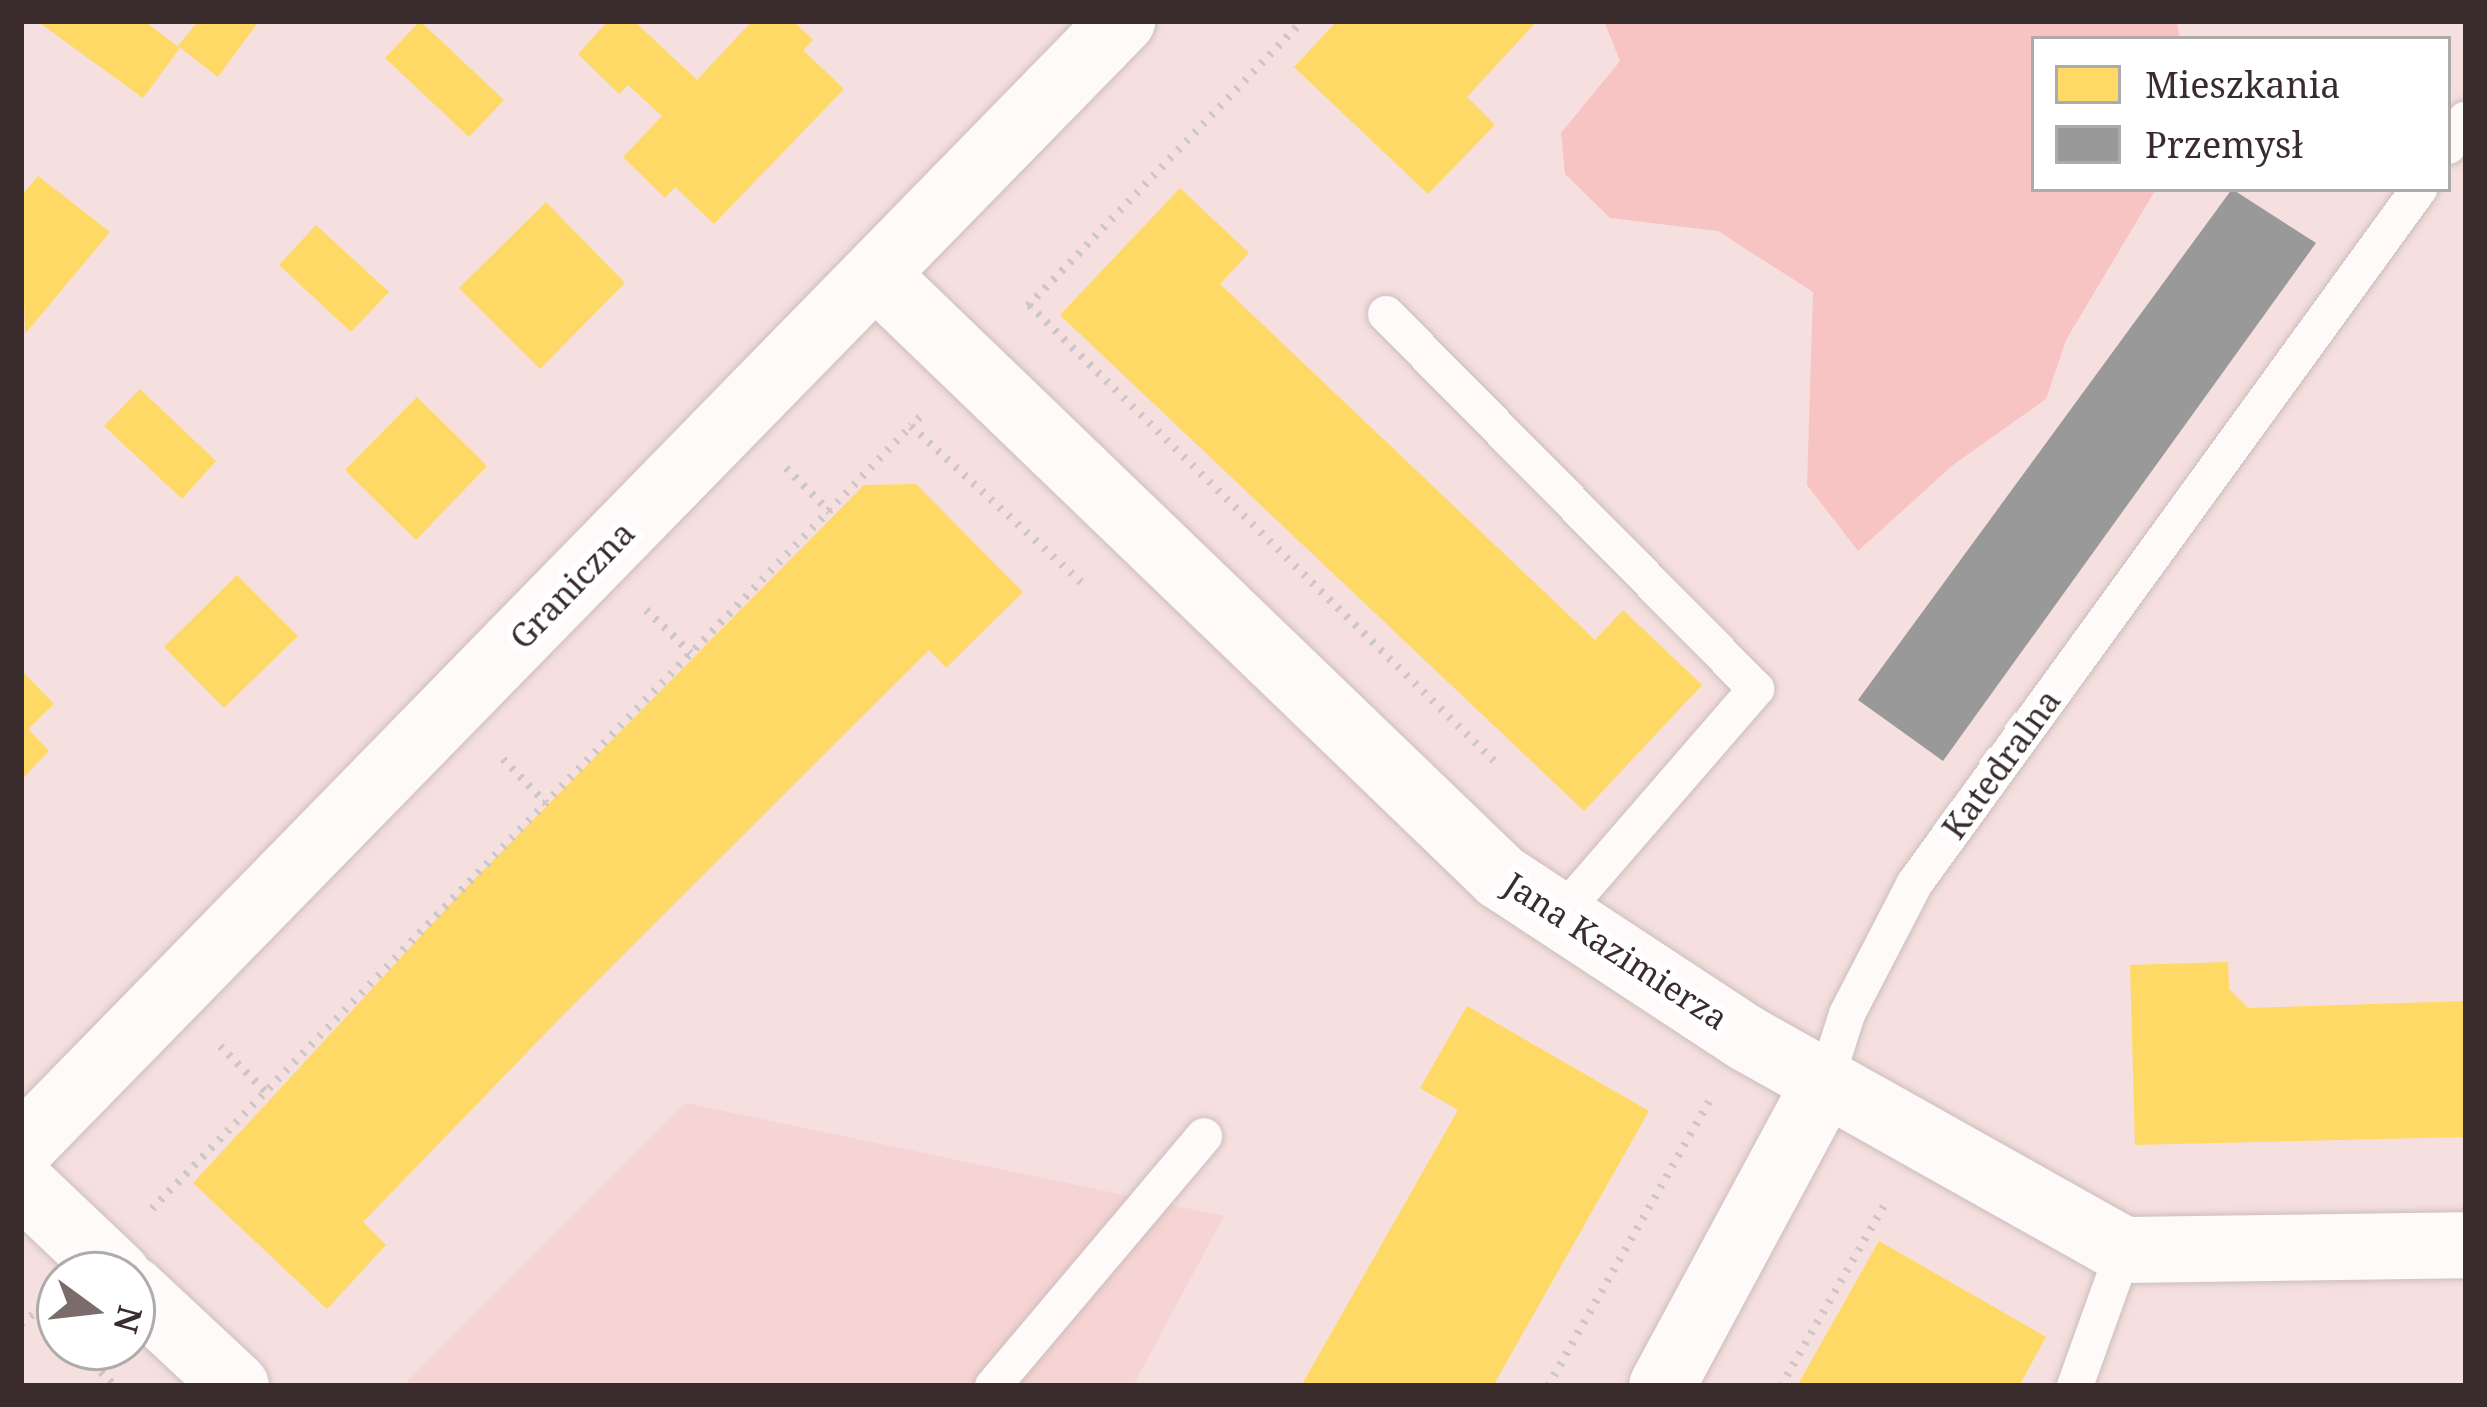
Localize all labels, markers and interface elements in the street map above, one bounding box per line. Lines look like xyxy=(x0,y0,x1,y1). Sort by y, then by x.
legend xyxy=(2031,36,2451,192)
text: Mieszkania xyxy=(2145,60,2341,109)
text: Przemysł xyxy=(2145,120,2303,169)
street label: Graniczna xyxy=(502,513,642,657)
street label: Katedralna xyxy=(1934,682,2068,846)
street label: Jana Kazimierza xyxy=(1497,864,1735,1038)
north arrow xyxy=(36,1251,156,1371)
text: N xyxy=(103,1301,153,1338)

